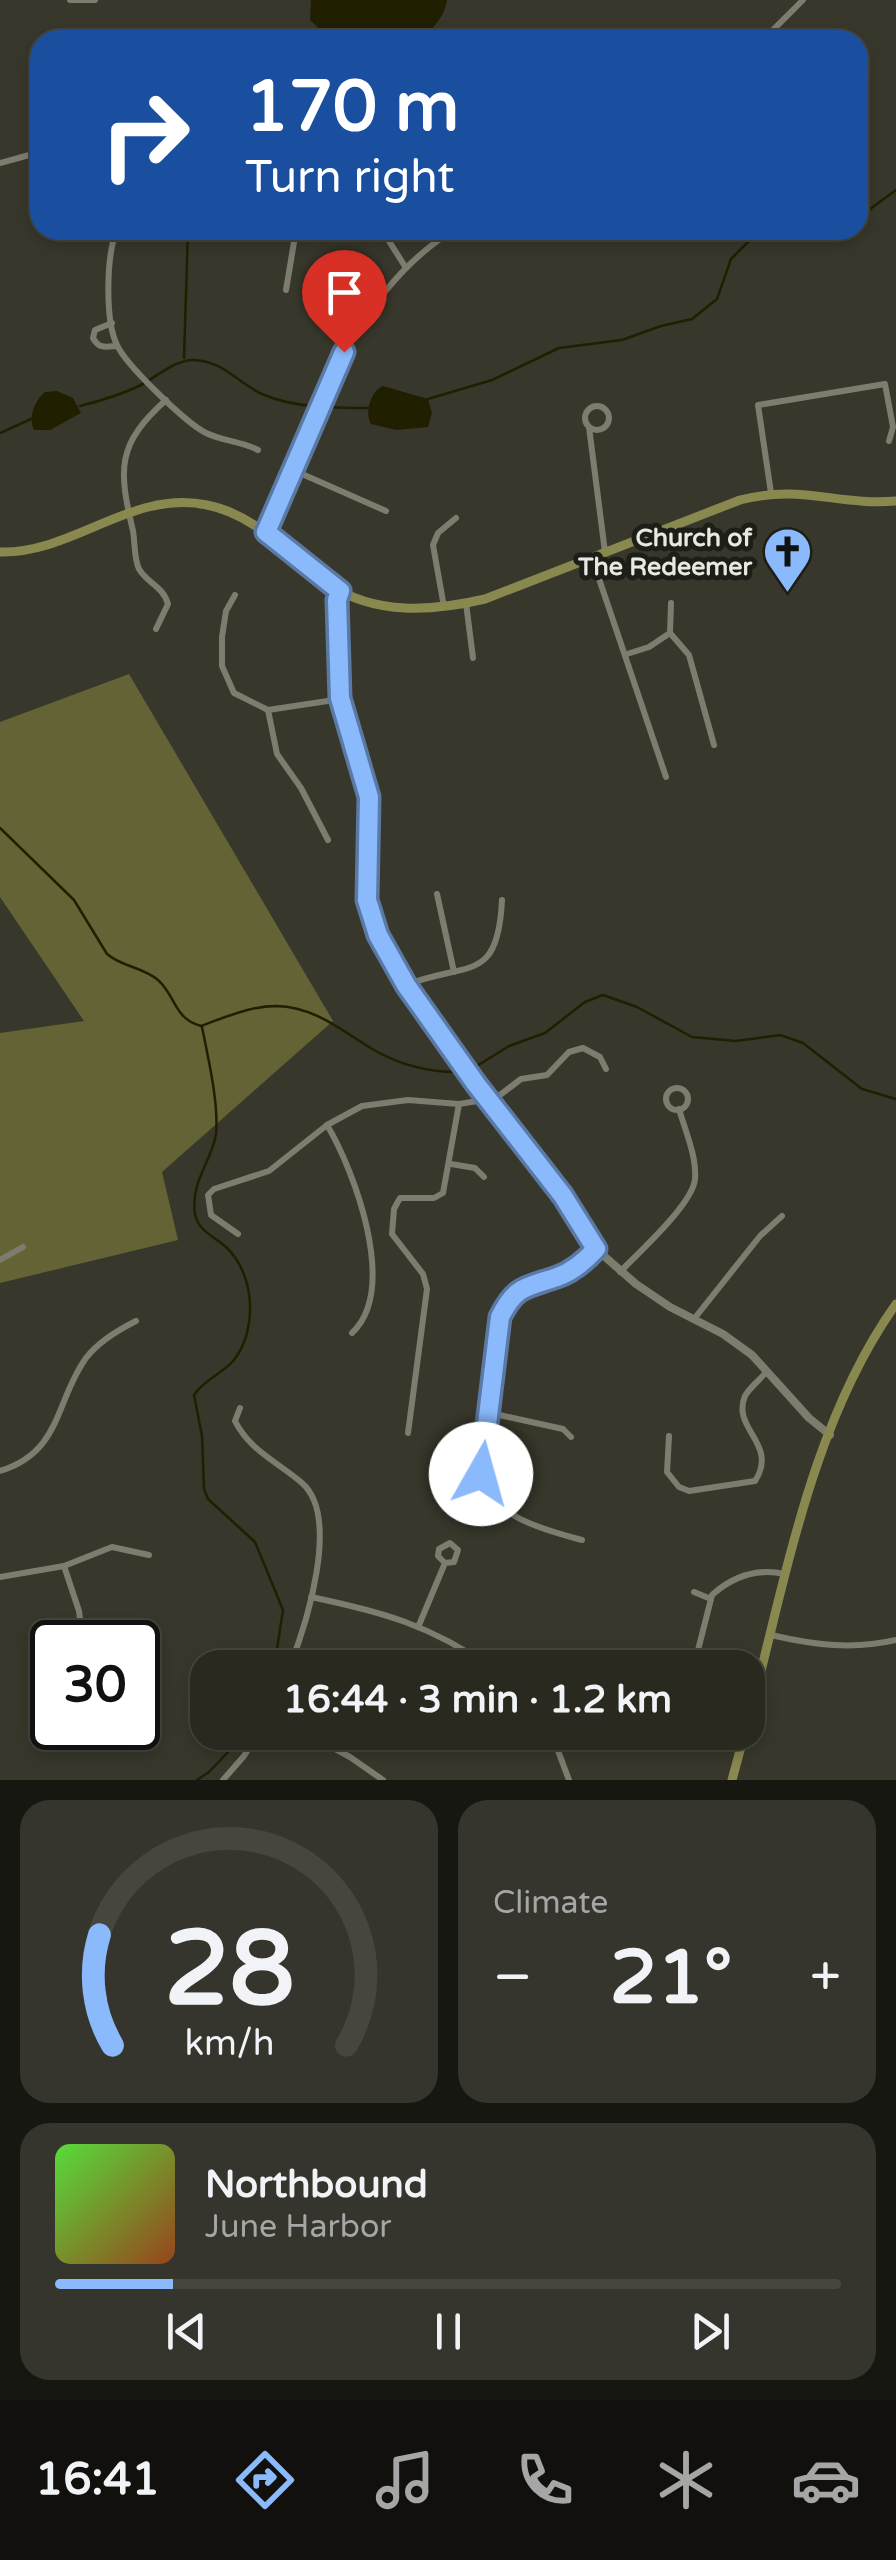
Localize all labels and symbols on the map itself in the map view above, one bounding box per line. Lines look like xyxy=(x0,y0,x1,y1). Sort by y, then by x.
pin xyxy=(302,250,387,353)
place label: Church of The Redeemer xyxy=(577,523,752,582)
church icon: Church of The Redeemer xyxy=(761,526,813,594)
position arrow xyxy=(429,1422,533,1526)
speed limit sign: 30 xyxy=(30,1620,160,1750)

